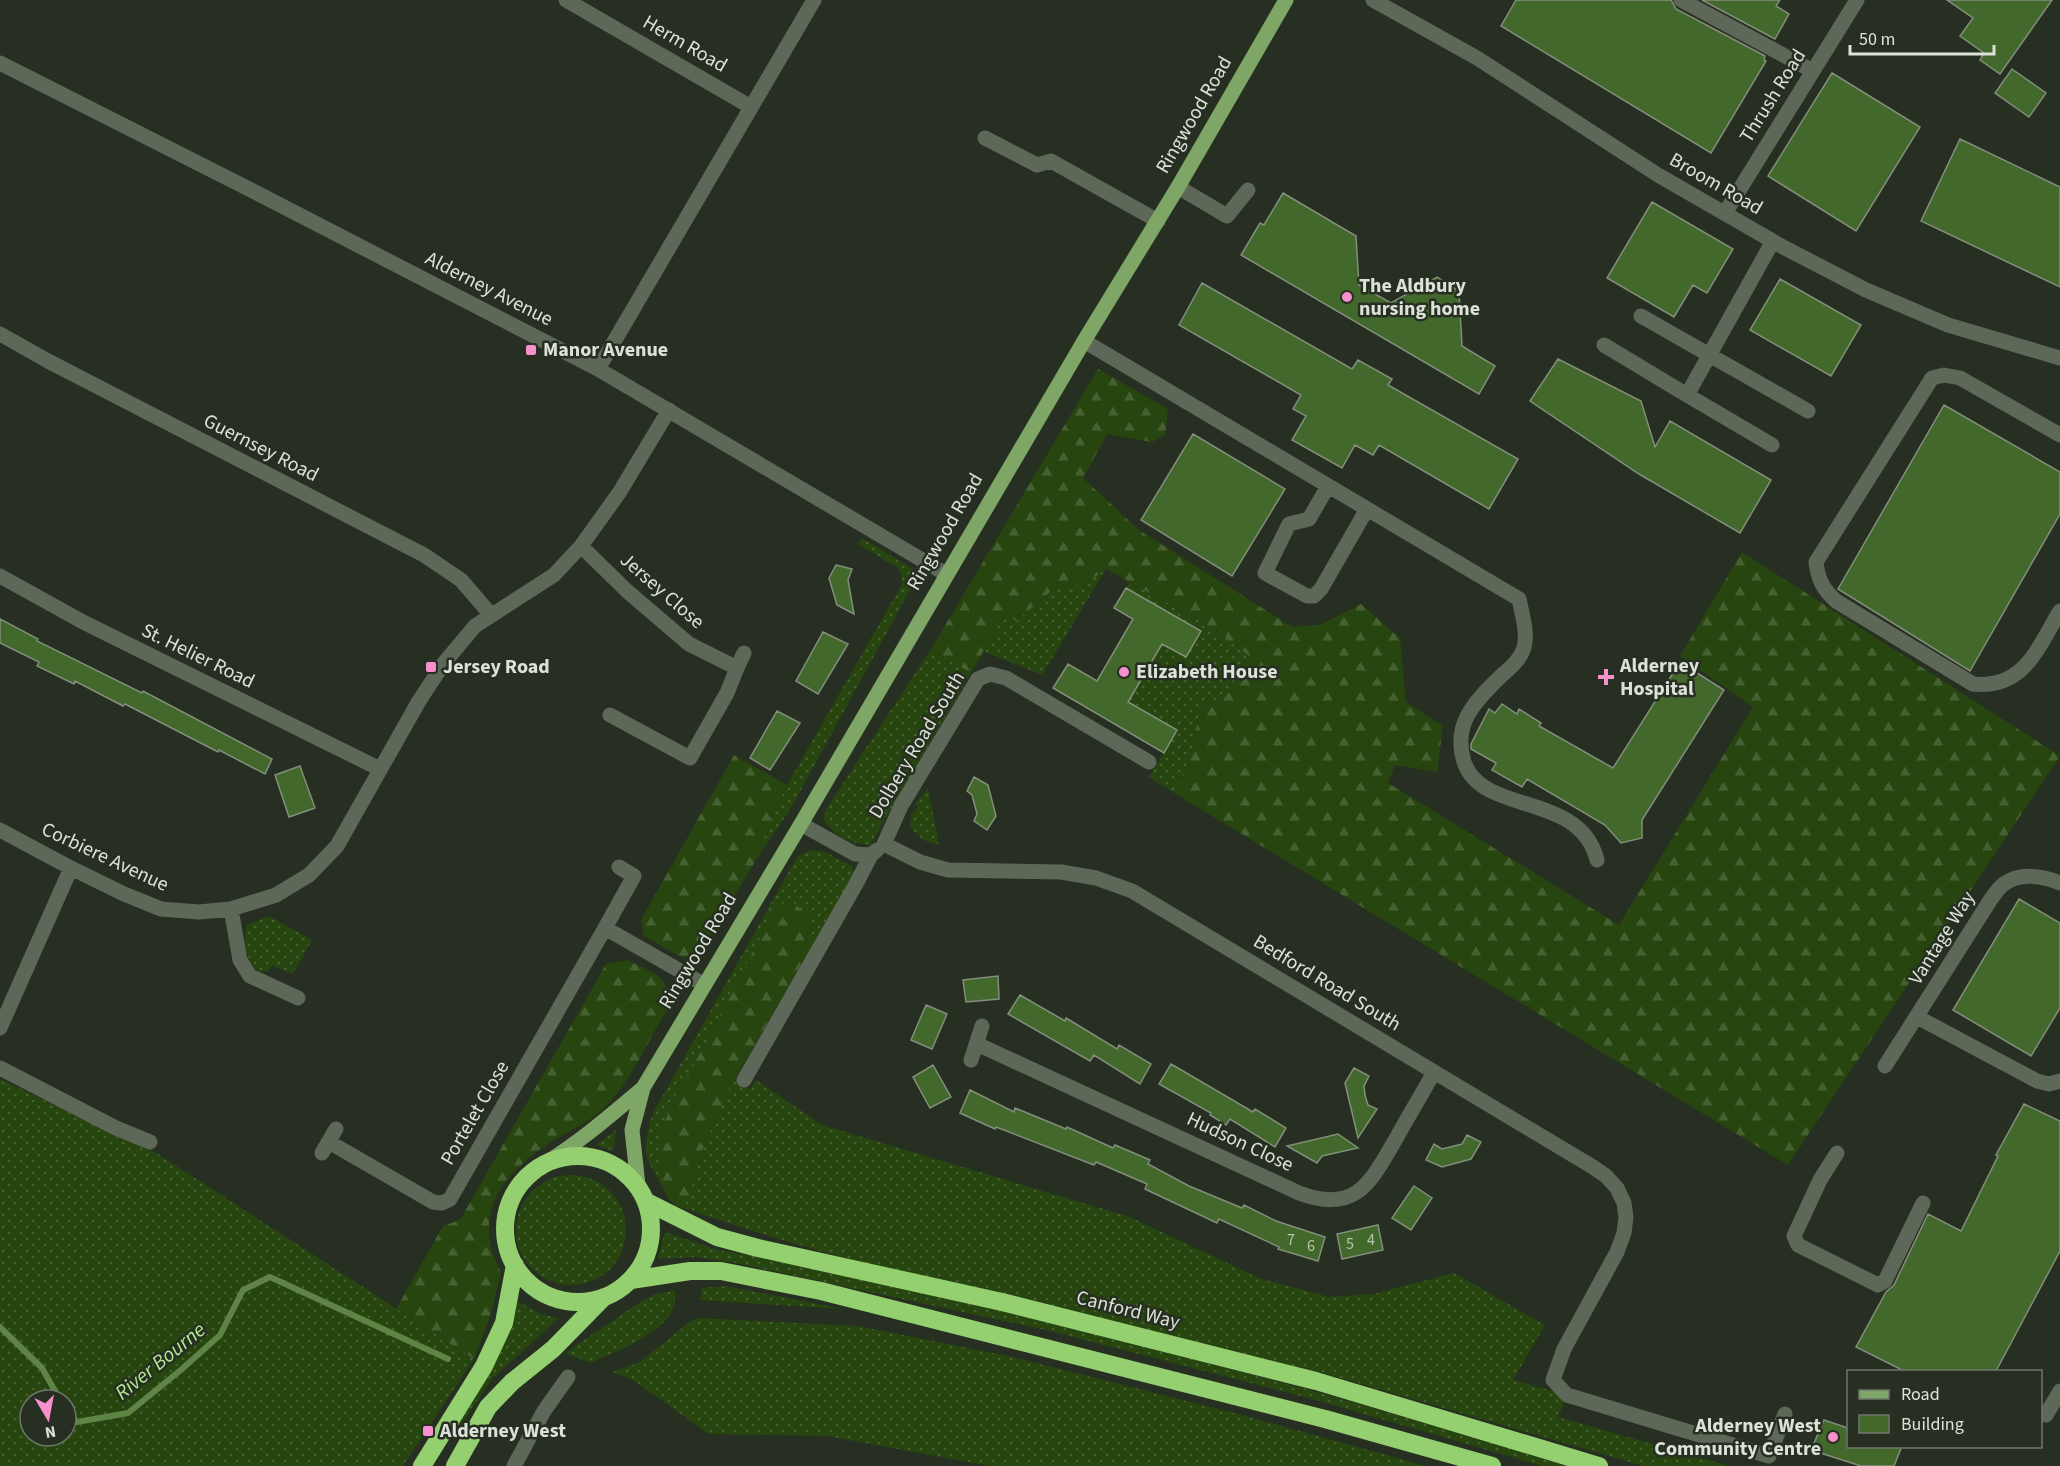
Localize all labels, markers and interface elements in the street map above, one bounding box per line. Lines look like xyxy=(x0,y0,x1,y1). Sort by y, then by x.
street label: Herm Road xyxy=(638,9,732,79)
scale bar xyxy=(1850,18,1994,56)
text: 50 m xyxy=(1859,27,1895,52)
street label: Thrush Road xyxy=(1733,44,1813,148)
street label: Ringwood Road xyxy=(1149,51,1239,179)
street label: Broom Road xyxy=(1664,146,1768,222)
street label: Alderney Avenue xyxy=(420,245,558,333)
place label: The Aldbury nursing home xyxy=(1359,272,1480,323)
marker: The Aldbury nursing home xyxy=(1340,290,1354,304)
place label: Manor Avenue xyxy=(543,336,668,364)
marker: Manor Avenue xyxy=(524,343,538,357)
street label: Guernsey Road xyxy=(199,407,323,489)
street label: Ringwood Road xyxy=(900,468,990,596)
street label: Jersey Close xyxy=(614,546,710,636)
street label: St. Helier Road xyxy=(137,616,259,696)
place label: Alderney Hospital xyxy=(1619,652,1700,703)
place label: Jersey Road xyxy=(443,653,550,681)
place label: Elizabeth House xyxy=(1136,658,1278,686)
marker: Jersey Road xyxy=(424,660,438,674)
marker: Elizabeth House xyxy=(1117,665,1131,679)
street label: Dolbery Road South xyxy=(862,666,972,824)
marker: Alderney Hospital xyxy=(1597,668,1615,686)
street label: Corbiere Avenue xyxy=(37,815,173,899)
street label: Vantage Way xyxy=(1902,885,1982,990)
street label: Ringwood Road xyxy=(652,888,744,1014)
street label: Bedford Road South xyxy=(1248,928,1406,1038)
street label: Portelet Close xyxy=(434,1056,516,1170)
street label: Hudson Close xyxy=(1182,1105,1298,1179)
house number: 7 xyxy=(1287,1229,1295,1251)
house number: 4 xyxy=(1367,1229,1375,1251)
house number: 5 xyxy=(1346,1233,1354,1255)
house number: 6 xyxy=(1307,1235,1315,1257)
street label: Canford Way xyxy=(1073,1284,1183,1337)
water label: River Bourne xyxy=(108,1315,212,1407)
legend xyxy=(1847,1370,2042,1448)
text: Road xyxy=(1901,1382,1940,1407)
north arrow xyxy=(18,1388,78,1448)
place label: Alderney West Community Centre xyxy=(1654,1412,1821,1463)
text: Building xyxy=(1901,1412,1964,1437)
place label: Alderney West xyxy=(439,1417,566,1445)
text: N xyxy=(43,1420,58,1444)
marker: Alderney West xyxy=(421,1424,435,1438)
marker: Alderney West Community Centre xyxy=(1826,1430,1840,1444)

